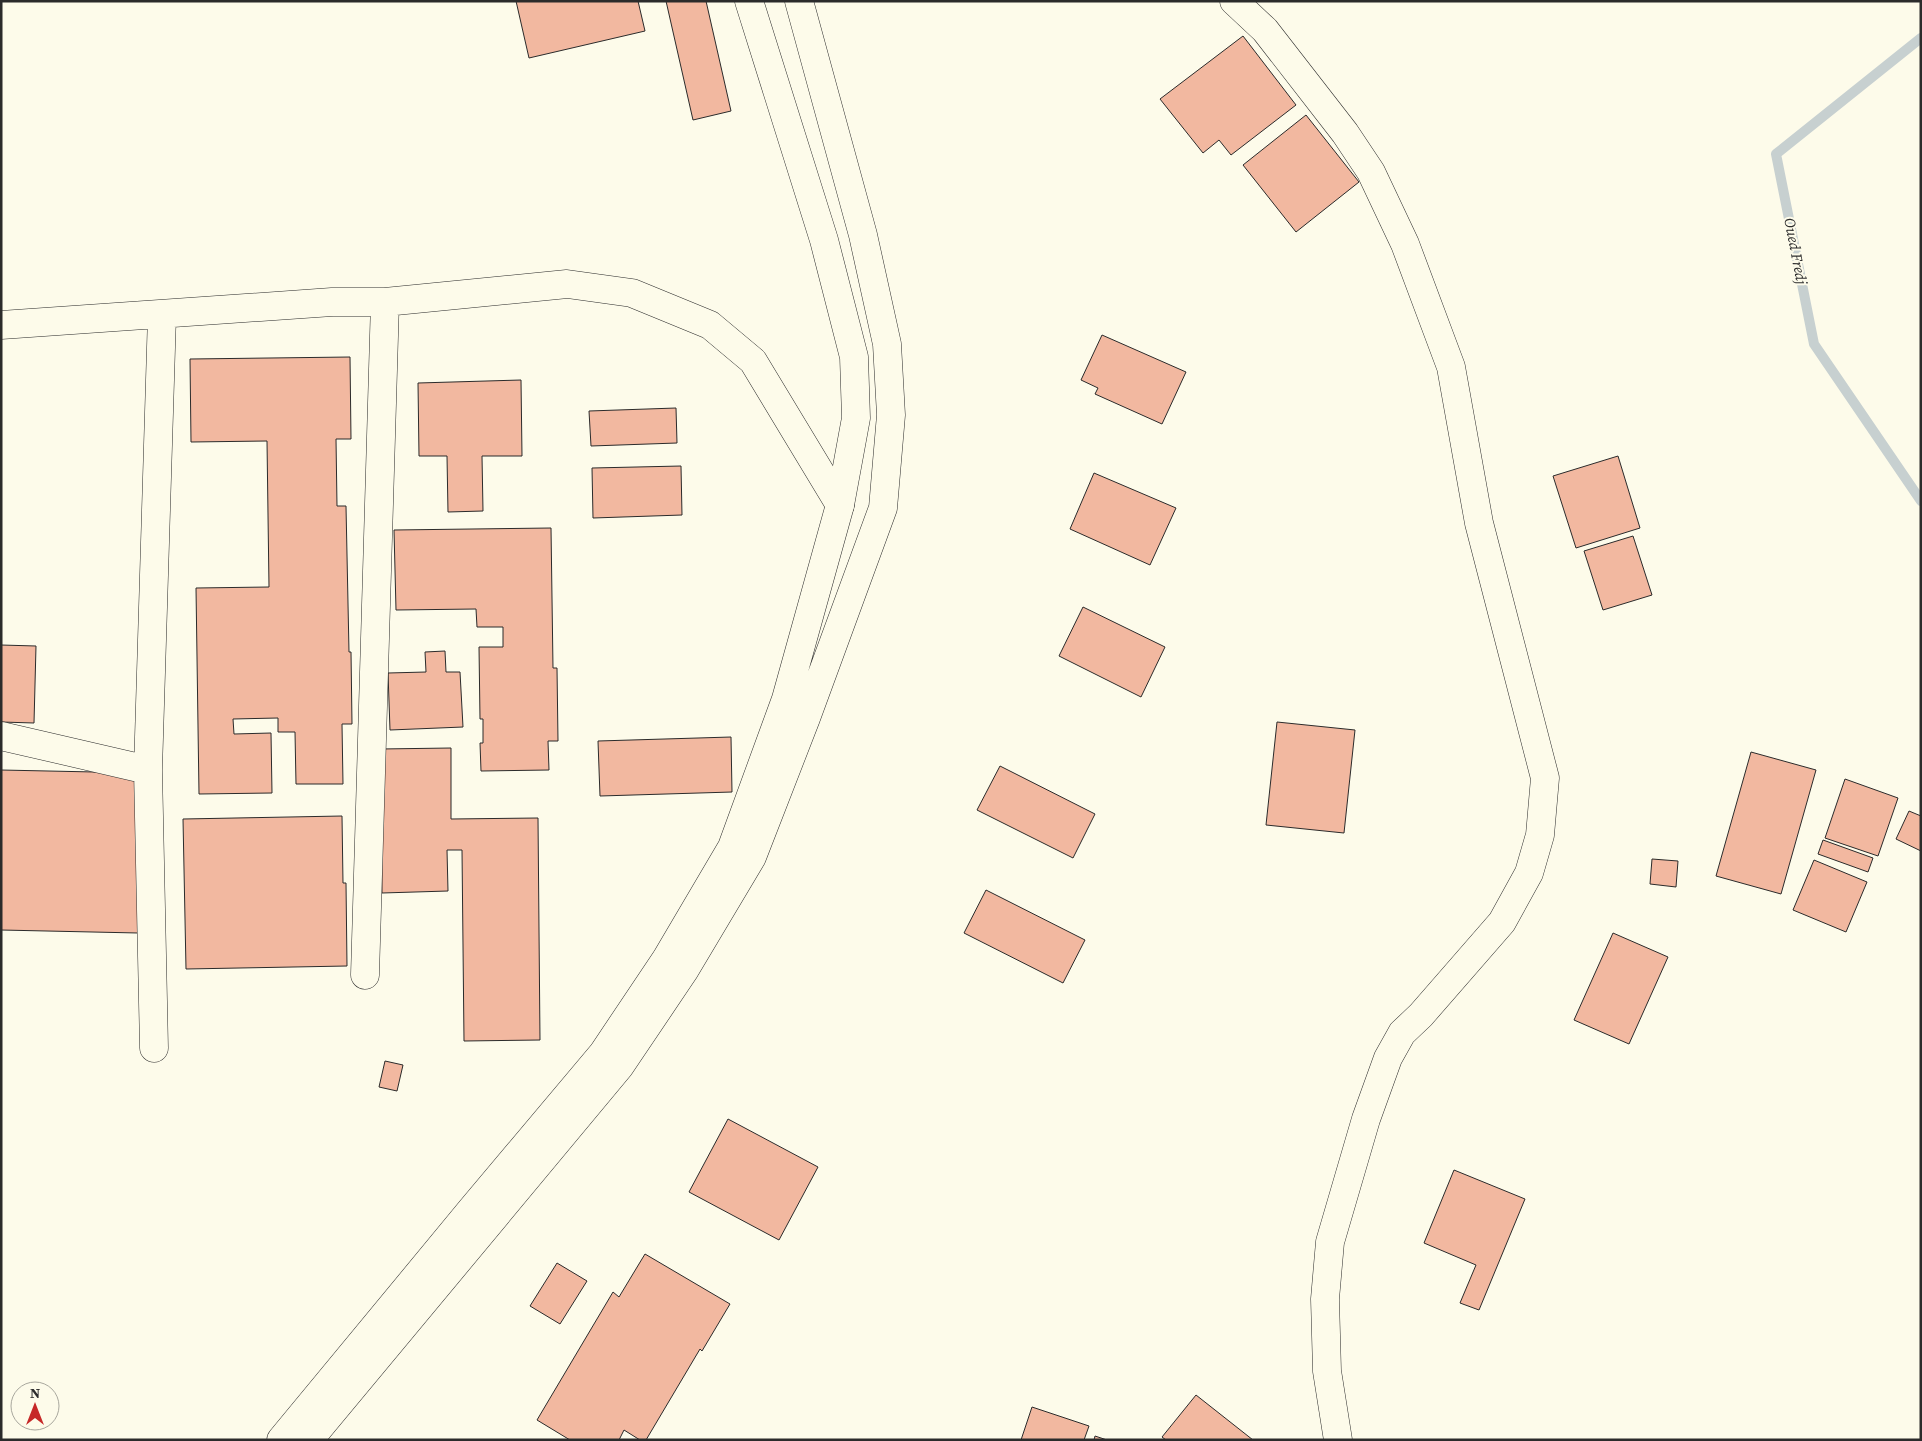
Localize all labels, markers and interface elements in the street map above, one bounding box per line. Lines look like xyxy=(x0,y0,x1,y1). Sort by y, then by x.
water label: Oued Fredj xyxy=(1779,216,1813,287)
north arrow xyxy=(10,1381,60,1431)
text: N xyxy=(30,1383,40,1403)

